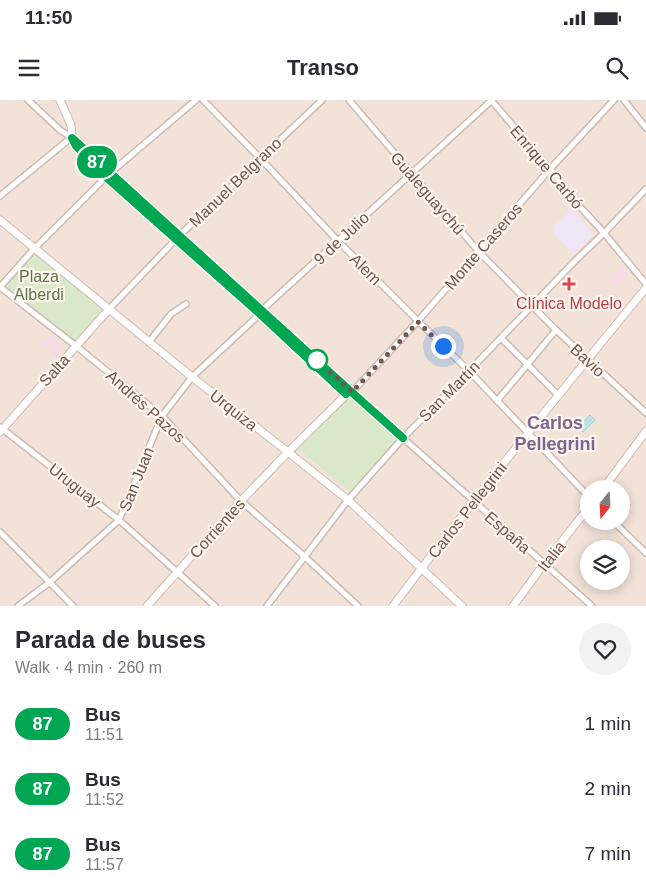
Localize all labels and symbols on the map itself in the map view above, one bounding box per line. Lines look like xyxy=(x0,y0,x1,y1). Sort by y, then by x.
street label: Enrique Carbó xyxy=(507,122,586,212)
street label: Manuel Belgrano xyxy=(186,134,285,230)
line badge: 87 xyxy=(74,146,120,178)
street label: Gualeguaychú xyxy=(387,149,468,238)
street label: Monte Caseros xyxy=(441,200,525,293)
street label: 9 de Julio xyxy=(310,209,372,268)
street label: Alem xyxy=(347,250,385,288)
park label: Plaza Alberdi xyxy=(14,268,64,303)
marker: Clínica Modelo xyxy=(562,277,576,291)
place label: Clínica Modelo xyxy=(516,295,622,312)
your location xyxy=(431,334,456,359)
street label: Bavio xyxy=(567,340,608,380)
unlabelled marker xyxy=(306,349,328,371)
street label: Salta xyxy=(36,351,73,390)
street label: San Martín xyxy=(416,358,483,425)
street label: Andrés Pazos xyxy=(103,367,188,446)
street label: Urquiza xyxy=(207,387,261,434)
district label: Carlos Pellegrini xyxy=(514,413,596,454)
street label: San Juan xyxy=(116,445,157,514)
street label: Carlos Pellegrini xyxy=(425,459,510,561)
street label: Uruguay xyxy=(46,460,104,511)
north arrow xyxy=(580,480,630,530)
street label: Corrientes xyxy=(186,495,248,561)
street label: España xyxy=(482,508,534,557)
street label: Italia xyxy=(534,538,569,575)

